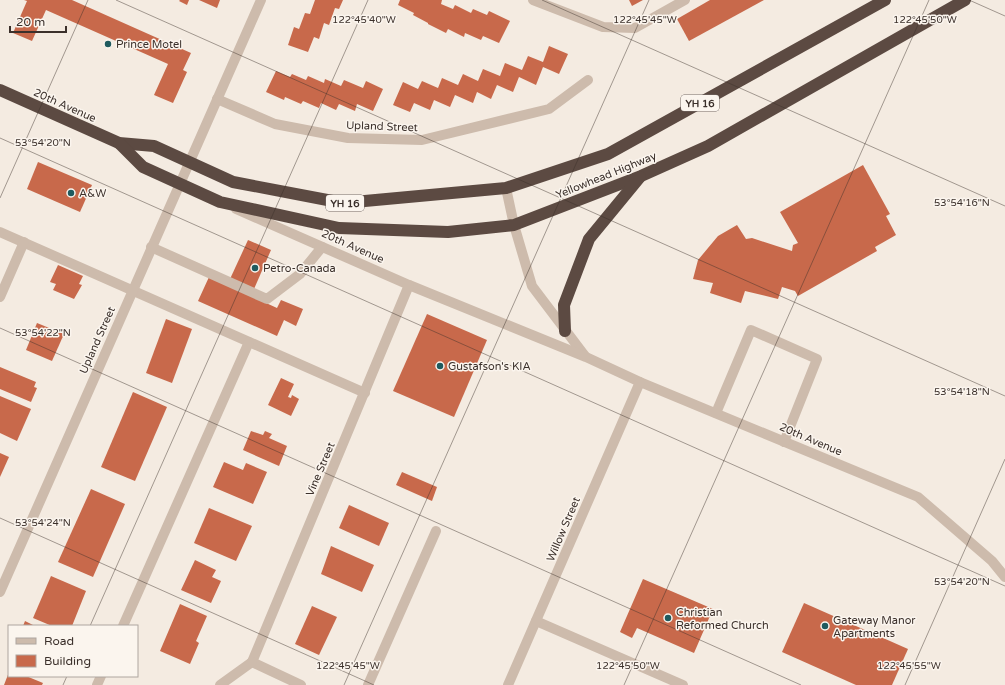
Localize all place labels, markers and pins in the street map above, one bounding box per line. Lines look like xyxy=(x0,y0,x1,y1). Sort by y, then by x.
place label: Prince Motel xyxy=(116,38,182,51)
marker: Prince Motel xyxy=(103,39,113,49)
place label: A&W xyxy=(79,187,106,200)
marker: A&W xyxy=(66,188,76,198)
place label: Petro-Canada xyxy=(263,262,336,275)
marker: Petro-Canada xyxy=(250,263,260,273)
place label: Gustafson's KIA xyxy=(448,360,531,373)
marker: Gustafson's KIA xyxy=(435,361,445,371)
place label: Christian Reformed Church xyxy=(676,606,769,632)
marker: Christian Reformed Church xyxy=(663,613,673,623)
place label: Gateway Manor Apartments xyxy=(833,614,916,640)
marker: Gateway Manor Apartments xyxy=(820,621,830,631)

